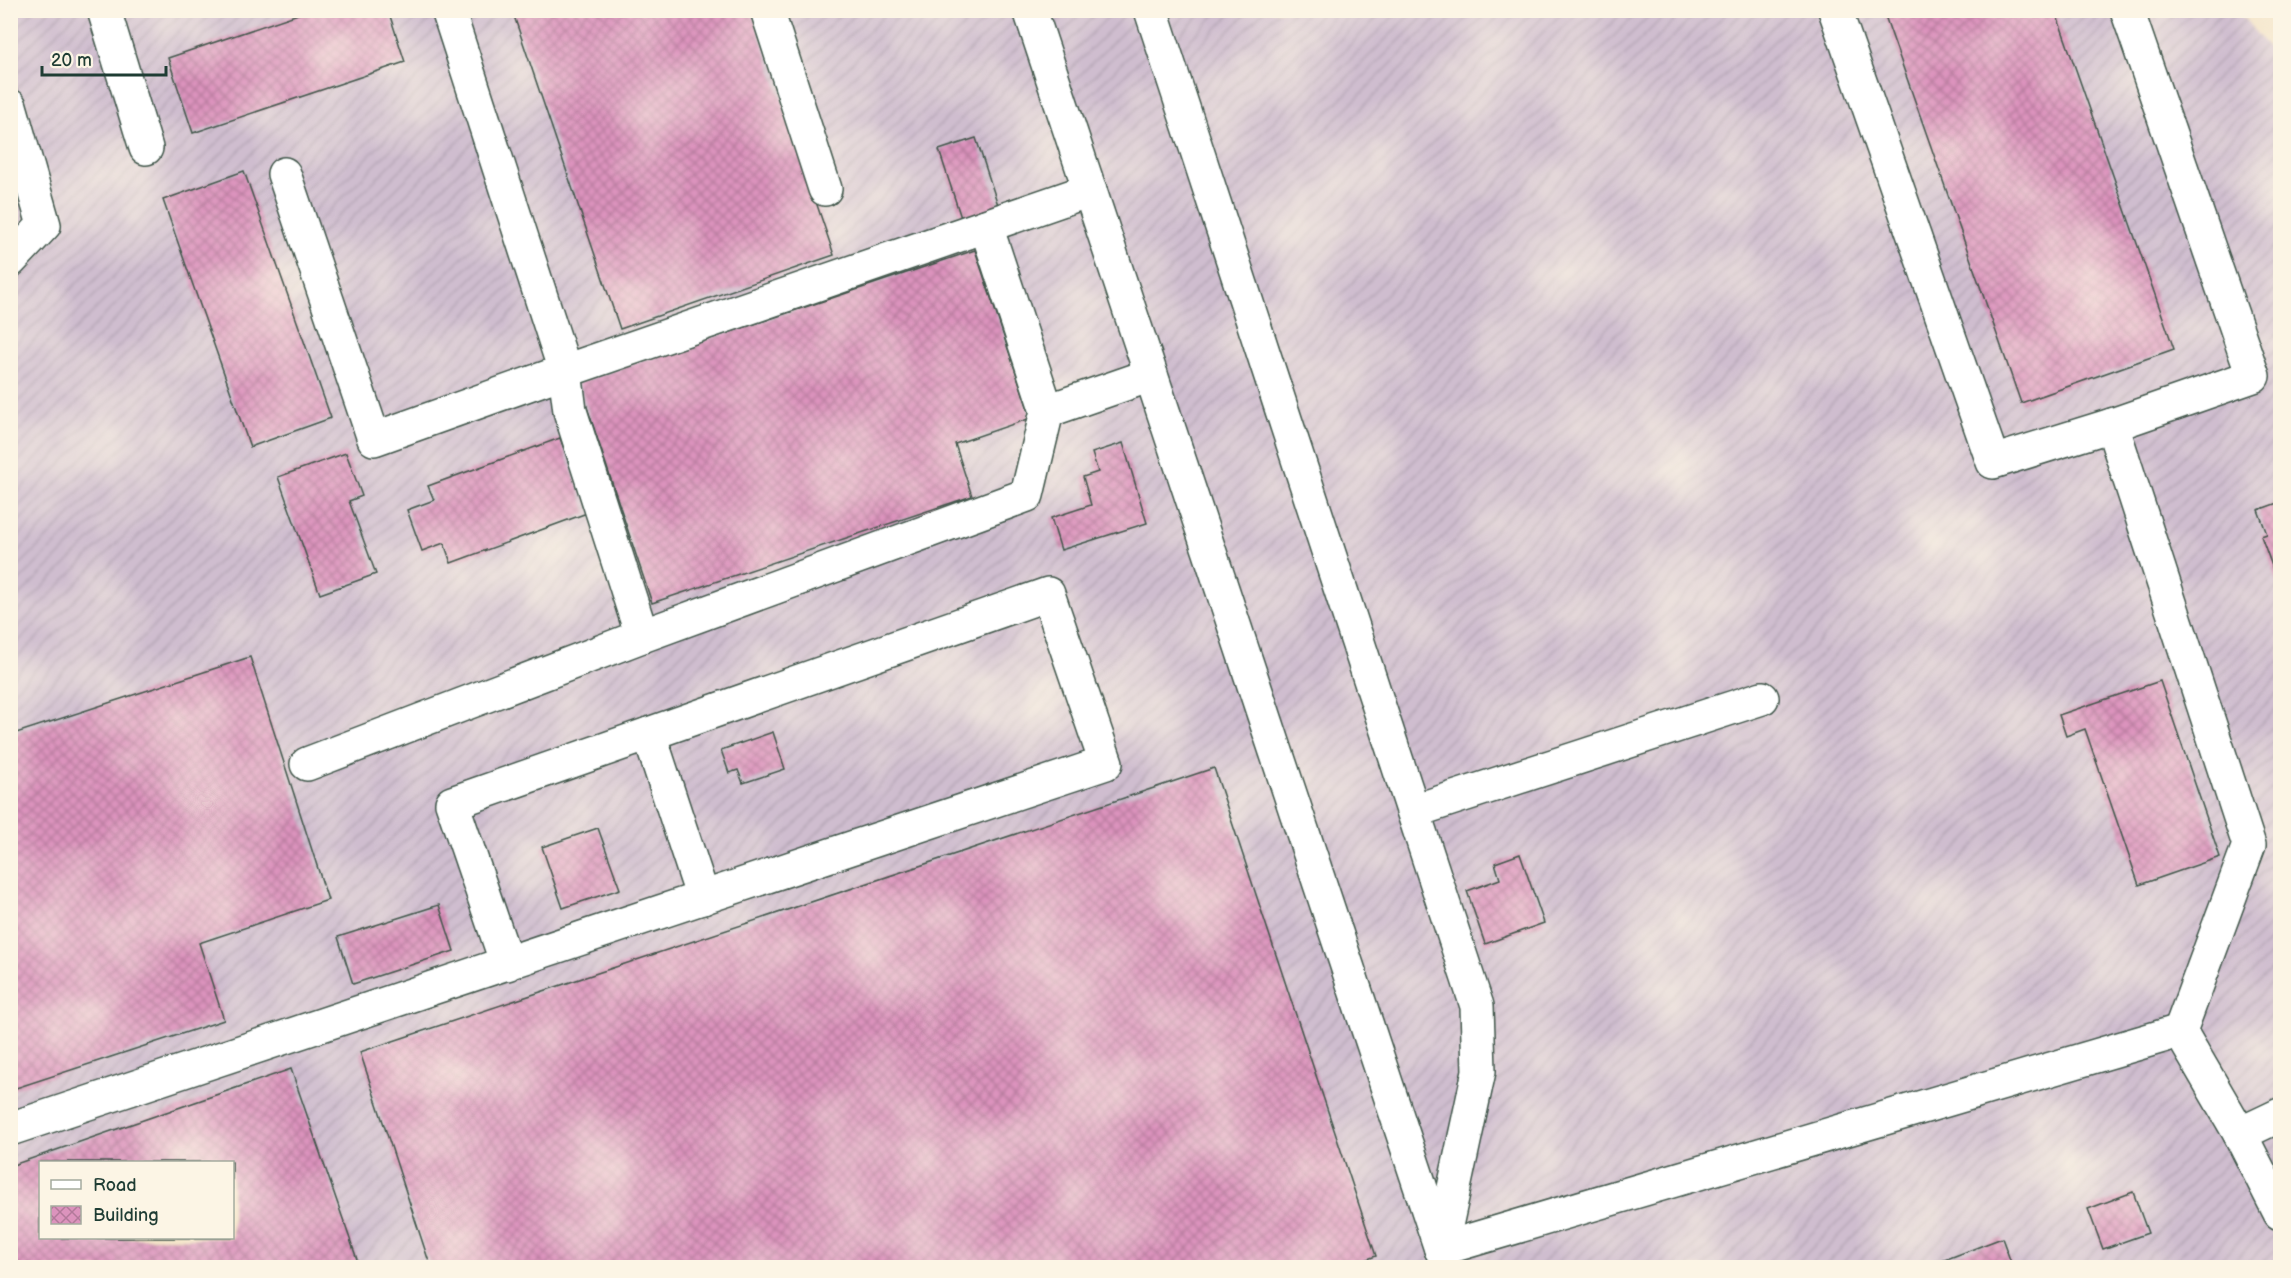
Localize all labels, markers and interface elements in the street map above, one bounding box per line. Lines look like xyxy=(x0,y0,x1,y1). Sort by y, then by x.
scale bar xyxy=(42,39,166,77)
text: 20 m xyxy=(51,50,92,71)
legend xyxy=(39,1161,234,1239)
text: Road xyxy=(93,1175,137,1196)
text: Building xyxy=(93,1205,159,1226)

